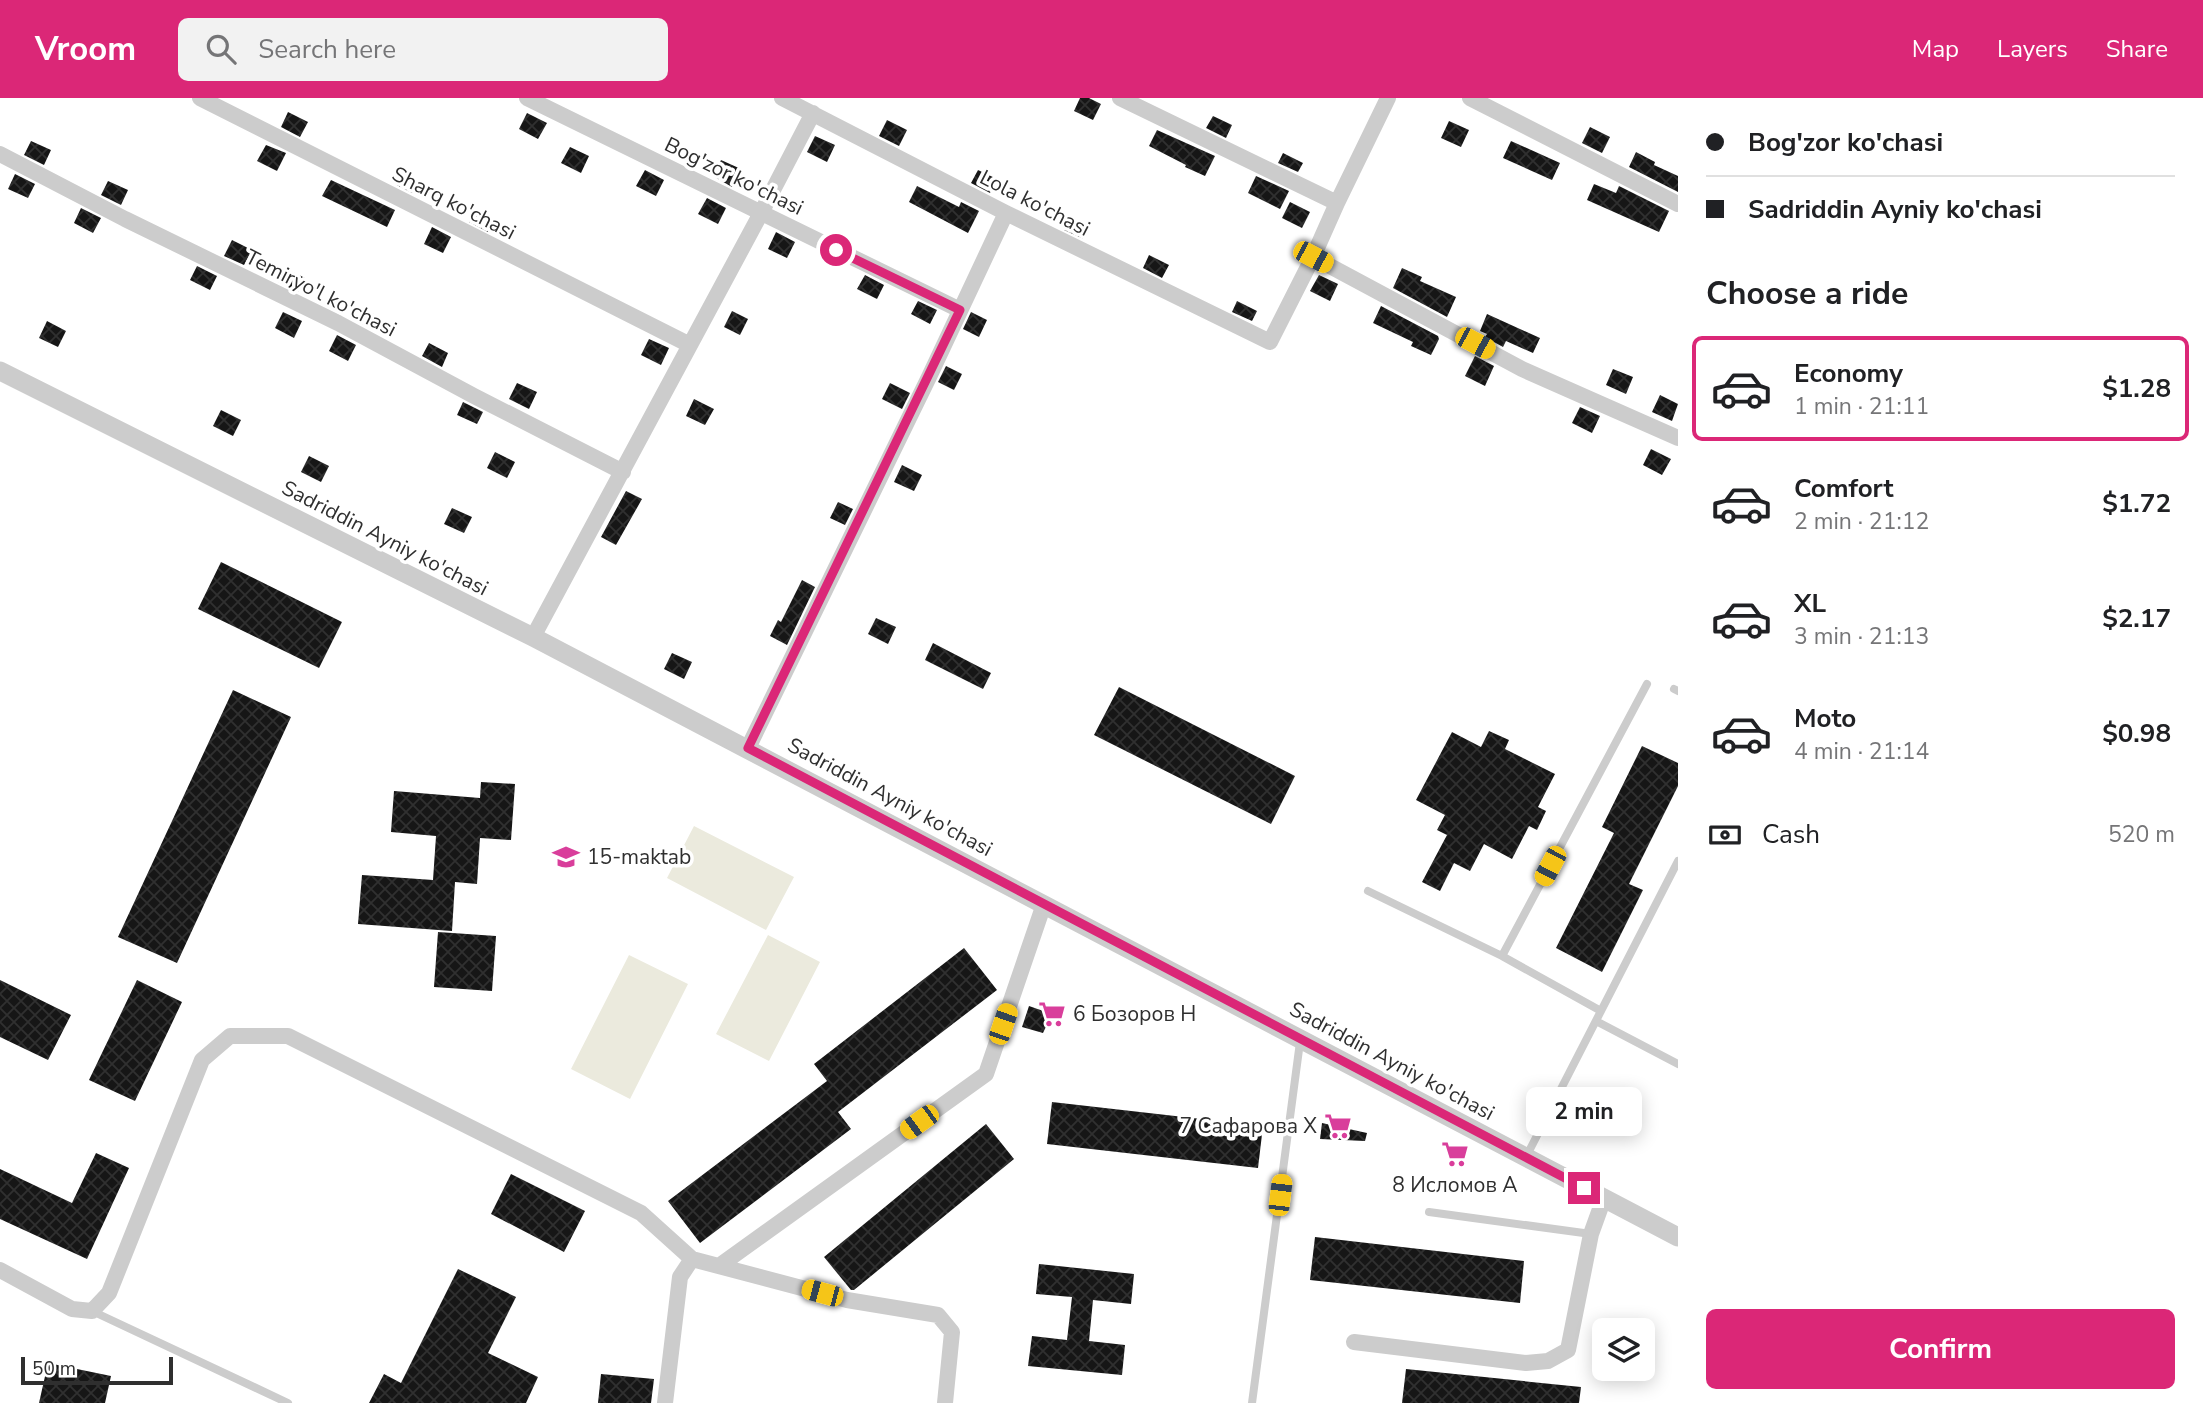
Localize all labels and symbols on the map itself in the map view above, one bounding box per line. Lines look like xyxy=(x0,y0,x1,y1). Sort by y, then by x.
street label: Bog'zor ko'chasi xyxy=(660,130,808,222)
street label: Sharq ko'chasi xyxy=(387,160,521,246)
street label: Lola ko'chasi xyxy=(975,163,1095,243)
route start xyxy=(820,234,852,266)
car xyxy=(1290,238,1337,276)
street label: Temiryo'l ko'chasi xyxy=(241,243,401,343)
car xyxy=(1452,324,1499,362)
street label: Sadriddin Ayniy ko'chasi xyxy=(277,474,493,602)
street label: Sadriddin Ayniy ko'chasi xyxy=(783,731,997,863)
school or university icon: 15-maktab xyxy=(551,842,581,872)
place label: 15-maktab xyxy=(587,843,691,871)
car xyxy=(1531,843,1570,889)
street label: Sadriddin Ayniy ko'chasi xyxy=(1285,995,1499,1127)
supermarket icon: 6 Бозоров Н xyxy=(1037,999,1067,1029)
place label: 6 Бозоров Н xyxy=(1073,1000,1196,1028)
car xyxy=(987,1001,1020,1047)
callout: 2 min xyxy=(1526,1086,1642,1136)
car xyxy=(896,1101,943,1143)
supermarket icon: 7 Сафарова Х xyxy=(1323,1111,1353,1141)
place label: 7 Сафарова Х xyxy=(1180,1112,1317,1140)
supermarket icon: 8 Исломов А xyxy=(1440,1139,1470,1169)
place label: 8 Исломов А xyxy=(1392,1171,1518,1199)
route end xyxy=(1568,1172,1600,1204)
car xyxy=(1268,1173,1293,1217)
car xyxy=(799,1277,846,1309)
scale bar xyxy=(21,1354,173,1386)

